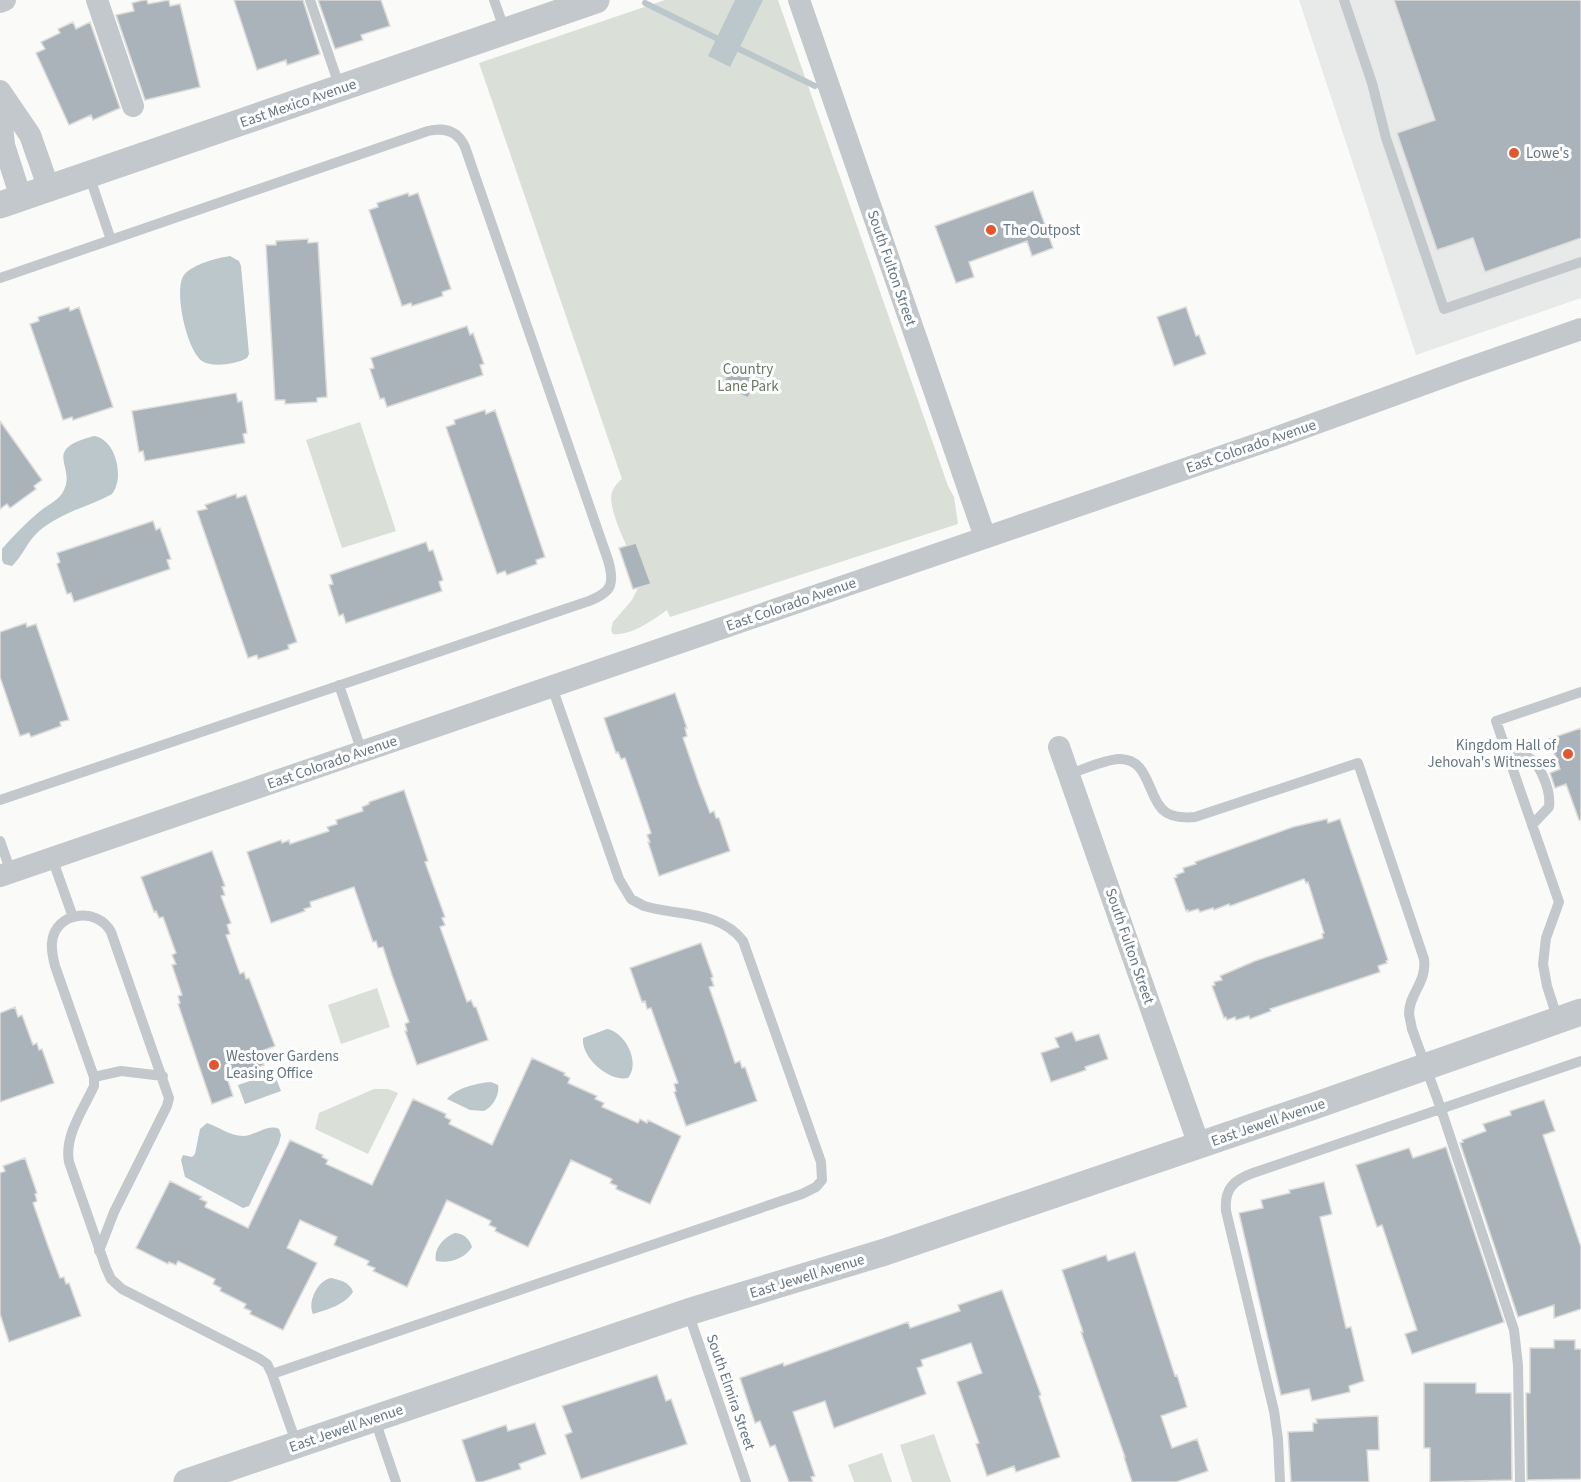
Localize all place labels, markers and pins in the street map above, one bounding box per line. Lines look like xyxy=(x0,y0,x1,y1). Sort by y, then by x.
place label: Lowe's xyxy=(1526,143,1569,164)
marker: Lowe's xyxy=(1507,146,1521,160)
place label: The Outpost xyxy=(1003,220,1080,241)
marker: The Outpost xyxy=(984,223,998,237)
place label: Kingdom Hall of Jehovah's Witnesses xyxy=(1428,735,1557,773)
marker: Kingdom Hall of Jehovah's Witnesses xyxy=(1561,747,1575,761)
place label: Westover Gardens Leasing Office xyxy=(226,1046,339,1084)
marker: Westover Gardens Leasing Office xyxy=(207,1058,221,1072)

